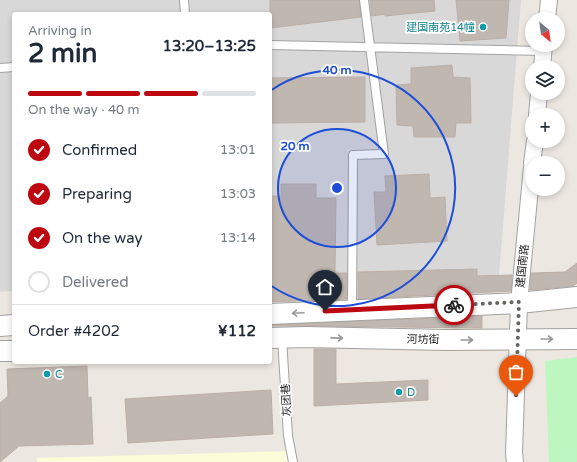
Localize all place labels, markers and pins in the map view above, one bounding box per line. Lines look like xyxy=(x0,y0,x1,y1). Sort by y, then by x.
place label: 建国南苑14幢 xyxy=(406,21,475,34)
marker: 建国南苑14幢 xyxy=(478,22,488,32)
centre of rings xyxy=(330,181,344,195)
pin xyxy=(308,270,342,311)
pin xyxy=(499,355,533,396)
place label: C xyxy=(55,368,63,381)
marker: C xyxy=(42,369,52,379)
place label: D xyxy=(407,386,415,399)
marker: D xyxy=(394,387,404,397)

